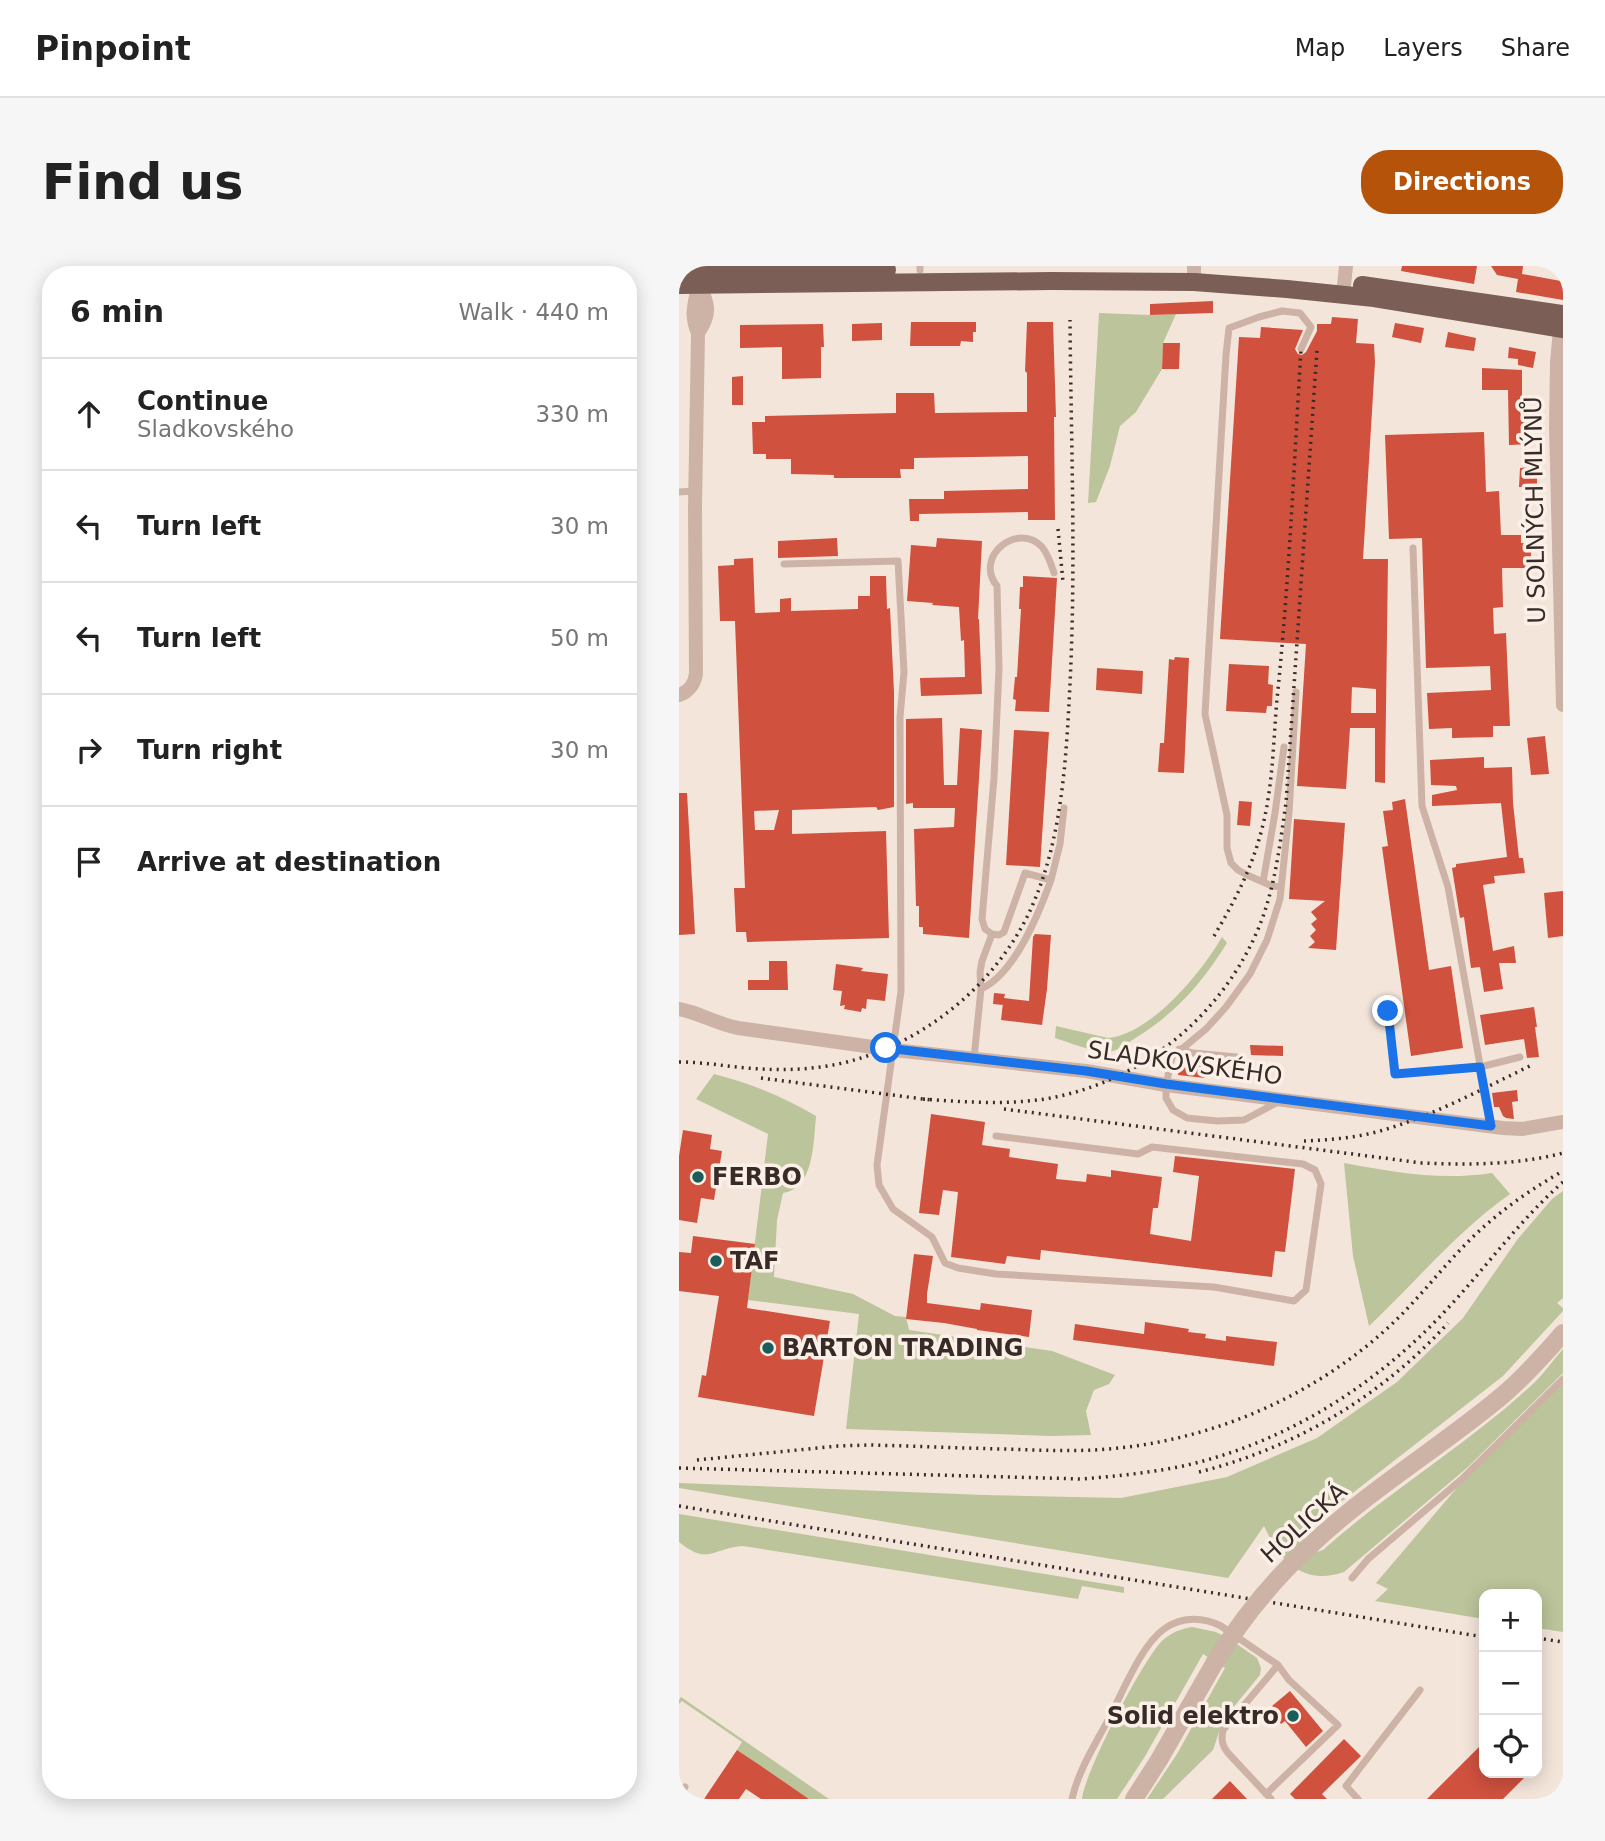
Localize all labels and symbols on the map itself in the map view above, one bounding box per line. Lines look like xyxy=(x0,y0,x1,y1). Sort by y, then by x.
street label: U SOLNÝCH MLÝNŮ xyxy=(1517,396,1551,624)
route end xyxy=(1372,995,1403,1026)
route start xyxy=(870,1032,901,1063)
street label: SLADKOVSKÉHO xyxy=(1086,1034,1284,1091)
place label: FERBO xyxy=(712,1163,802,1191)
marker: FERBO xyxy=(690,1169,706,1185)
place label: TAF xyxy=(730,1247,779,1275)
marker: TAF xyxy=(708,1253,724,1269)
place label: BARTON TRADING xyxy=(782,1334,1024,1362)
marker: BARTON TRADING xyxy=(760,1340,776,1356)
street label: HOLICKÁ xyxy=(1255,1476,1353,1569)
place label: Solid elektro xyxy=(1107,1702,1279,1730)
marker: Solid elektro xyxy=(1285,1708,1301,1724)

